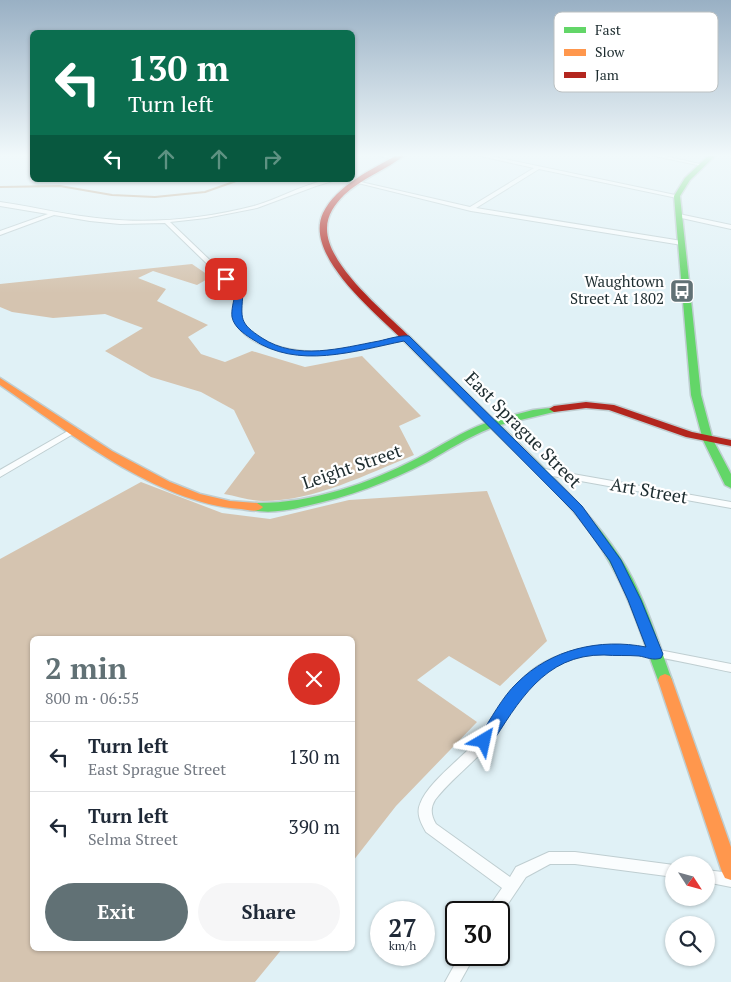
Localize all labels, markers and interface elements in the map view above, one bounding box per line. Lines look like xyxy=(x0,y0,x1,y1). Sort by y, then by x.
legend xyxy=(554,12,718,92)
text: Fast xyxy=(595,20,622,39)
text: Slow xyxy=(595,42,625,61)
text: 130 m xyxy=(128,45,229,91)
icon: left xyxy=(45,50,110,115)
text: Jam xyxy=(595,65,619,84)
text: Turn left xyxy=(128,89,214,118)
icon: left xyxy=(99,145,127,173)
icon: ahead xyxy=(152,145,180,173)
icon: ahead xyxy=(205,145,233,173)
icon: right xyxy=(258,145,286,173)
pin xyxy=(205,258,247,300)
icon: arrive xyxy=(212,265,240,293)
place label: Waughtown Street At 1802 xyxy=(570,271,664,308)
bus stop icon: Waughtown Street At 1802 xyxy=(669,278,695,304)
street label: East Sprague Street xyxy=(460,366,587,493)
street label: Leight Street xyxy=(299,438,405,494)
street label: Art Street xyxy=(609,471,690,509)
text: 2 min xyxy=(45,648,127,688)
button: close xyxy=(288,653,340,705)
text: 800 m · 06:55 xyxy=(45,687,139,709)
position arrow xyxy=(457,714,509,766)
text: Turn left xyxy=(88,733,169,758)
icon: left xyxy=(45,743,73,771)
text: 130 m xyxy=(289,744,340,769)
text: East Sprague Street xyxy=(88,758,226,780)
text: Turn left xyxy=(88,803,169,828)
icon: left xyxy=(45,813,73,841)
text: 390 m xyxy=(289,814,340,839)
text: Selma Street xyxy=(88,828,178,850)
north arrow xyxy=(665,856,715,906)
map controls xyxy=(665,856,715,966)
button: Exit xyxy=(45,883,188,941)
button: Share xyxy=(198,883,340,941)
speed limit sign: 30 xyxy=(445,901,510,966)
text: 27 xyxy=(388,911,417,944)
button: search xyxy=(665,916,715,966)
text: km/h xyxy=(389,938,416,953)

